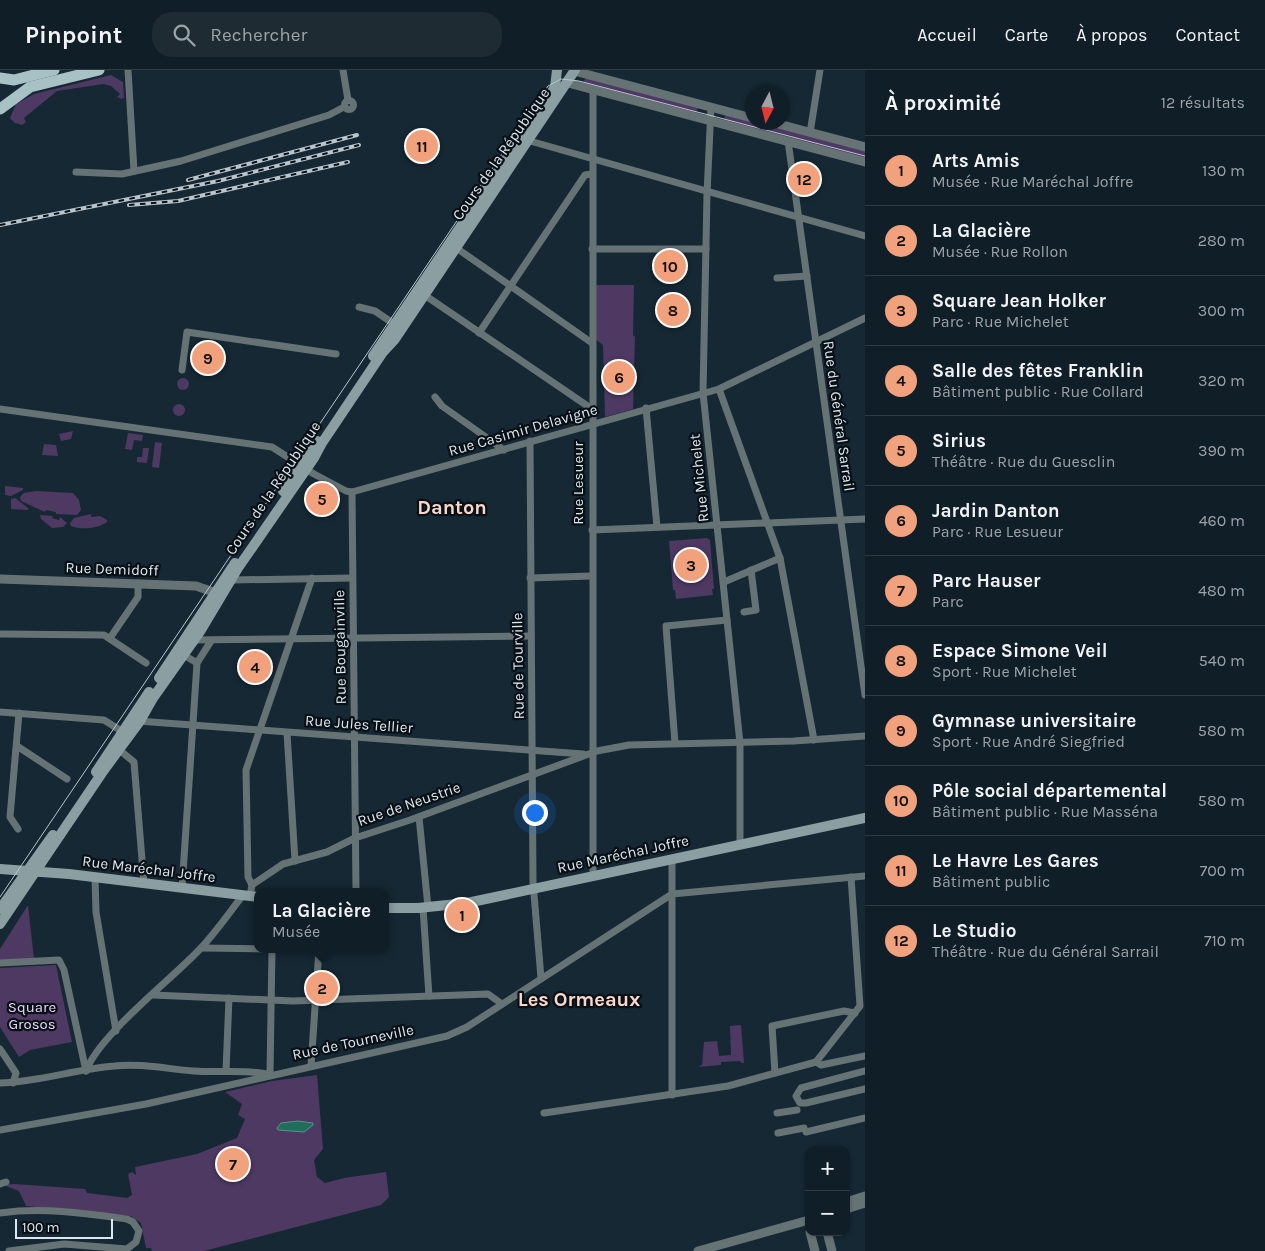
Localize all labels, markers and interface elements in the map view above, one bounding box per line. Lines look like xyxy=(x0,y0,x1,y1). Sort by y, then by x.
search box xyxy=(152,12,502,57)
text: Pinpoint xyxy=(25,21,122,49)
icon: search xyxy=(170,21,198,49)
text: Rechercher xyxy=(210,24,307,46)
text: Accueil xyxy=(917,24,977,46)
text: Carte xyxy=(1005,24,1048,46)
text: À propos xyxy=(1076,24,1148,46)
text: Contact xyxy=(1176,24,1240,46)
street label: Cours de la République xyxy=(448,84,554,224)
north arrow xyxy=(745,85,790,130)
text: À proximité xyxy=(885,91,1001,115)
text: 12 résultats xyxy=(1161,93,1245,112)
pin: 11 xyxy=(406,127,438,165)
text: Arts Amis xyxy=(932,150,1020,172)
pin: 12 xyxy=(788,160,820,198)
text: 1 xyxy=(898,161,904,180)
text: 130 m xyxy=(1202,161,1245,180)
text: Musée · Rue Maréchal Joffre xyxy=(932,172,1134,191)
text: La Glacière xyxy=(932,220,1031,242)
text: 2 xyxy=(896,231,906,250)
text: 280 m xyxy=(1198,231,1245,250)
text: Musée · Rue Rollon xyxy=(932,242,1068,261)
pin: 10 xyxy=(654,247,686,285)
text: Square Jean Holker xyxy=(932,290,1106,312)
pin: 8 xyxy=(657,291,689,329)
text: 3 xyxy=(896,301,906,320)
text: 300 m xyxy=(1198,301,1245,320)
text: Parc · Rue Michelet xyxy=(932,312,1069,331)
pin: 9 xyxy=(192,339,224,377)
street label: Rue du Général Sarrail xyxy=(820,340,858,492)
pin: 6 xyxy=(603,358,635,396)
text: Salle des fêtes Franklin xyxy=(932,360,1144,382)
text: 4 xyxy=(896,371,906,390)
text: 320 m xyxy=(1198,371,1245,390)
text: Bâtiment public · Rue Collard xyxy=(932,382,1144,401)
street label: Rue Casimir Delavigne xyxy=(446,400,600,460)
street label: Cours de la République xyxy=(222,418,324,558)
text: Sirius xyxy=(932,430,986,452)
street label: Rue Michelet xyxy=(685,433,713,523)
street label: Rue Lesueur xyxy=(569,441,587,525)
text: 5 xyxy=(896,441,906,460)
text: 390 m xyxy=(1198,441,1245,460)
text: Théâtre · Rue du Guesclin xyxy=(932,452,1115,471)
pin: 5 xyxy=(306,480,338,518)
district label: Danton xyxy=(417,496,487,519)
text: Jardin Danton xyxy=(932,500,1060,522)
text: 6 xyxy=(896,511,906,530)
text: 460 m xyxy=(1199,511,1245,530)
text: Parc · Rue Lesueur xyxy=(932,522,1063,541)
pin: 3 xyxy=(675,546,707,584)
street label: Rue Demidoff xyxy=(65,558,160,580)
text: Parc Hauser xyxy=(932,570,1040,592)
text: 7 xyxy=(897,581,905,600)
text: 480 m xyxy=(1198,581,1245,600)
street label: Rue Bougainville xyxy=(330,590,350,704)
text: Parc xyxy=(932,592,964,611)
street label: Rue de Tourville xyxy=(508,612,528,720)
text: Espace Simone Veil xyxy=(932,640,1107,662)
pin: 4 xyxy=(239,648,271,686)
text: 8 xyxy=(896,651,906,670)
text: 540 m xyxy=(1199,651,1245,670)
text: Sport · Rue Michelet xyxy=(932,662,1077,681)
text: Gymnase universitaire xyxy=(932,710,1136,732)
street label: Rue Jules Tellier xyxy=(304,711,414,737)
text: 9 xyxy=(896,721,906,740)
text: 580 m xyxy=(1198,721,1245,740)
text: Sport · Rue André Siegfried xyxy=(932,732,1125,751)
street label: Rue de Neustrie xyxy=(355,778,463,830)
text: Pôle social départemental xyxy=(932,780,1167,802)
text: 10 xyxy=(893,791,909,810)
text: 580 m xyxy=(1198,791,1245,810)
your location xyxy=(522,800,548,826)
text: Bâtiment public · Rue Masséna xyxy=(932,802,1158,821)
street label: Rue Maréchal Joffre xyxy=(556,831,690,877)
text: Le Havre Les Gares xyxy=(932,850,1099,872)
street label: Rue Maréchal Joffre xyxy=(81,852,217,886)
text: 11 xyxy=(895,861,907,880)
text: 700 m xyxy=(1200,861,1245,880)
text: Bâtiment public xyxy=(932,872,1050,891)
popup xyxy=(254,888,389,953)
pin: 1 xyxy=(446,896,478,934)
text: La Glacière xyxy=(272,900,371,922)
text: Le Studio xyxy=(932,920,1016,942)
text: Musée xyxy=(272,922,320,941)
text: 12 xyxy=(893,931,909,950)
text: 710 m xyxy=(1204,931,1245,950)
text: Théâtre · Rue du Général Sarrail xyxy=(932,942,1159,961)
pin: 2 xyxy=(306,969,338,1007)
district label: Les Ormeaux xyxy=(518,988,640,1011)
park label: Square Grosos xyxy=(8,998,56,1033)
street label: Rue de Tourneville xyxy=(291,1020,415,1064)
pin: 7 xyxy=(217,1145,249,1183)
map controls xyxy=(805,1146,850,1236)
button: + xyxy=(805,1146,850,1191)
button: − xyxy=(805,1191,850,1236)
scale bar xyxy=(15,1216,112,1239)
text: 100 m xyxy=(22,1219,60,1236)

